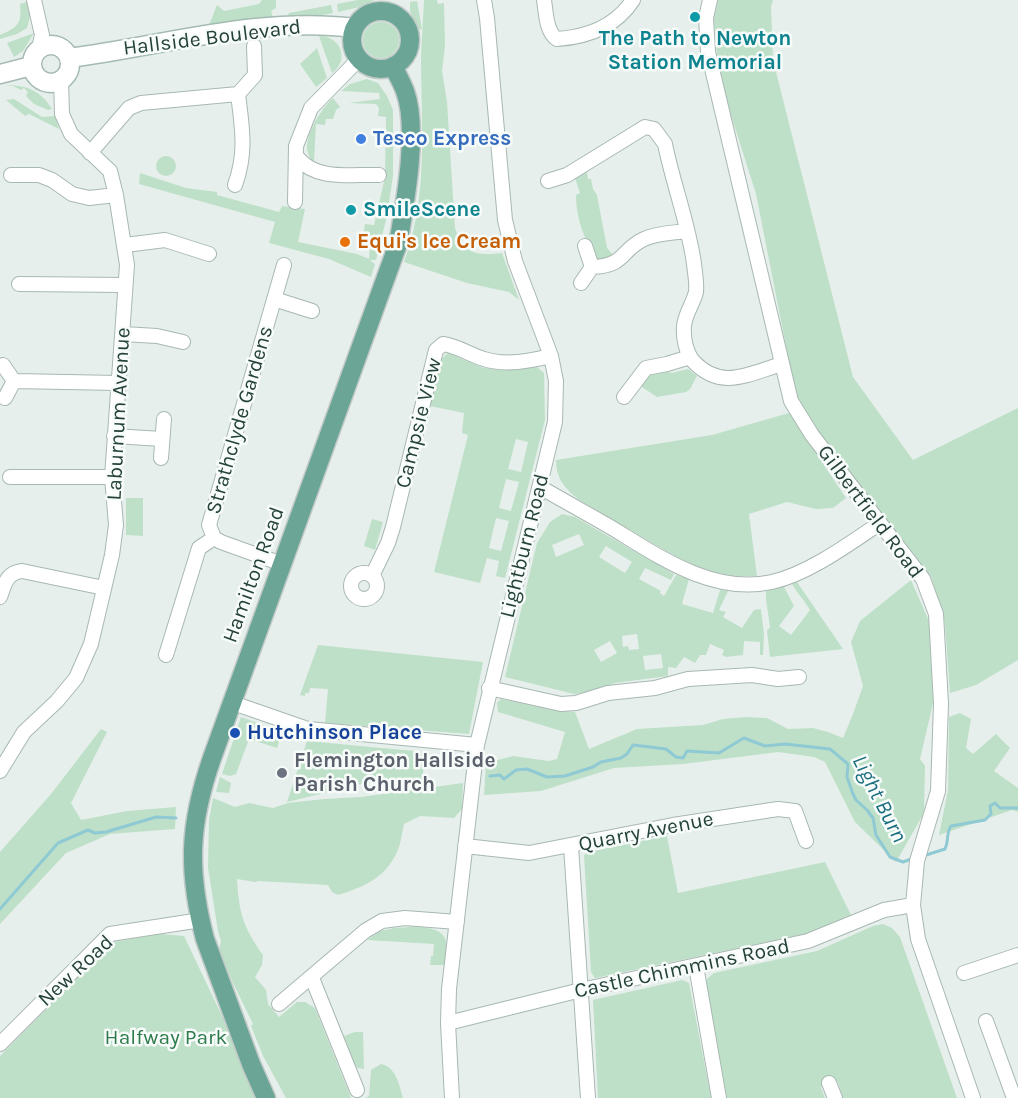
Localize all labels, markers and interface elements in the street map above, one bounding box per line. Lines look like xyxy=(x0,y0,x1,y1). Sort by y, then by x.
marker: The Path to Newton Station Memorial xyxy=(688,10,702,24)
street label: Hallside Boulevard xyxy=(122,15,302,61)
place label: The Path to Newton Station Memorial xyxy=(599,26,791,76)
place label: Tesco Express xyxy=(373,126,511,152)
marker: Tesco Express xyxy=(354,132,368,146)
place label: SmileScene xyxy=(363,197,481,223)
marker: SmileScene xyxy=(344,203,358,217)
place label: Equi's Ice Cream xyxy=(357,229,521,255)
marker: Equi's Ice Cream xyxy=(338,235,352,249)
street label: Strathclyde Gardens xyxy=(201,323,279,517)
street label: Laburnum Avenue xyxy=(102,327,136,501)
street label: Campsie View xyxy=(391,355,447,491)
street label: Gilbertfield Road xyxy=(812,440,928,584)
street label: Lightburn Road xyxy=(495,472,555,620)
street label: Hamilton Road xyxy=(218,504,290,646)
place label: Hutchinson Place xyxy=(247,720,422,746)
marker: Hutchinson Place xyxy=(228,726,242,740)
place label: Flemington Hallside Parish Church xyxy=(294,748,496,798)
water label: Light Burn xyxy=(846,751,912,847)
marker: Flemington Hallside Parish Church xyxy=(275,766,289,780)
street label: Quarry Avenue xyxy=(576,807,716,857)
street label: New Road xyxy=(33,930,119,1012)
street label: Castle Chimmins Road xyxy=(572,934,792,1004)
park label: Halfway Park xyxy=(105,1025,227,1051)

